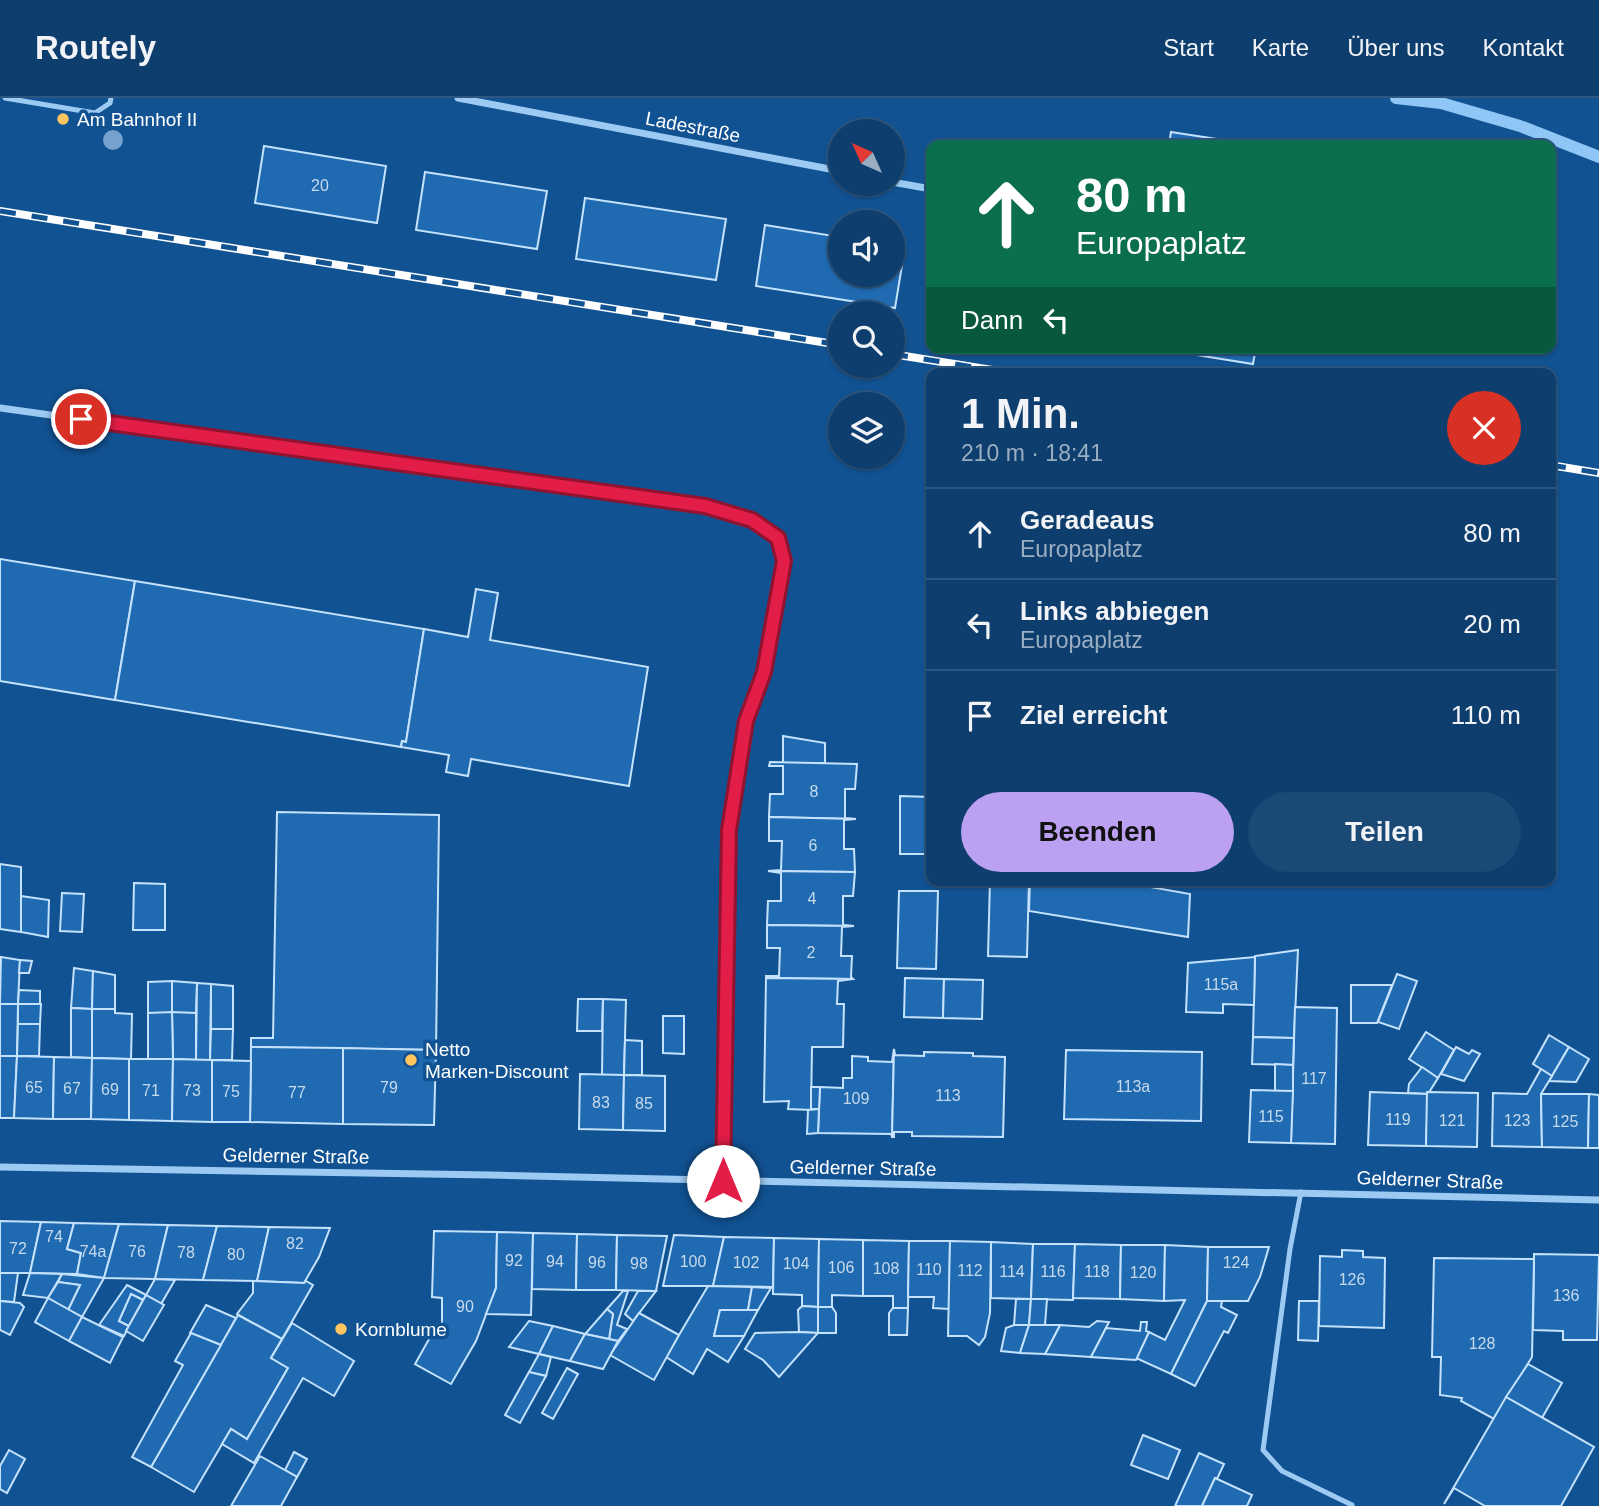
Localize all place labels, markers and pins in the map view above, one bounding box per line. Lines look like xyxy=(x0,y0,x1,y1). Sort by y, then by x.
place label: Am Bahnhof II xyxy=(77,109,197,130)
marker: Am Bahnhof II xyxy=(55,111,71,127)
pin xyxy=(51,389,111,449)
place label: Netto Marken-Discount xyxy=(425,1039,569,1082)
marker: Netto Marken-Discount xyxy=(403,1052,419,1068)
place label: Kornblume xyxy=(355,1319,447,1340)
marker: Kornblume xyxy=(333,1321,349,1337)

